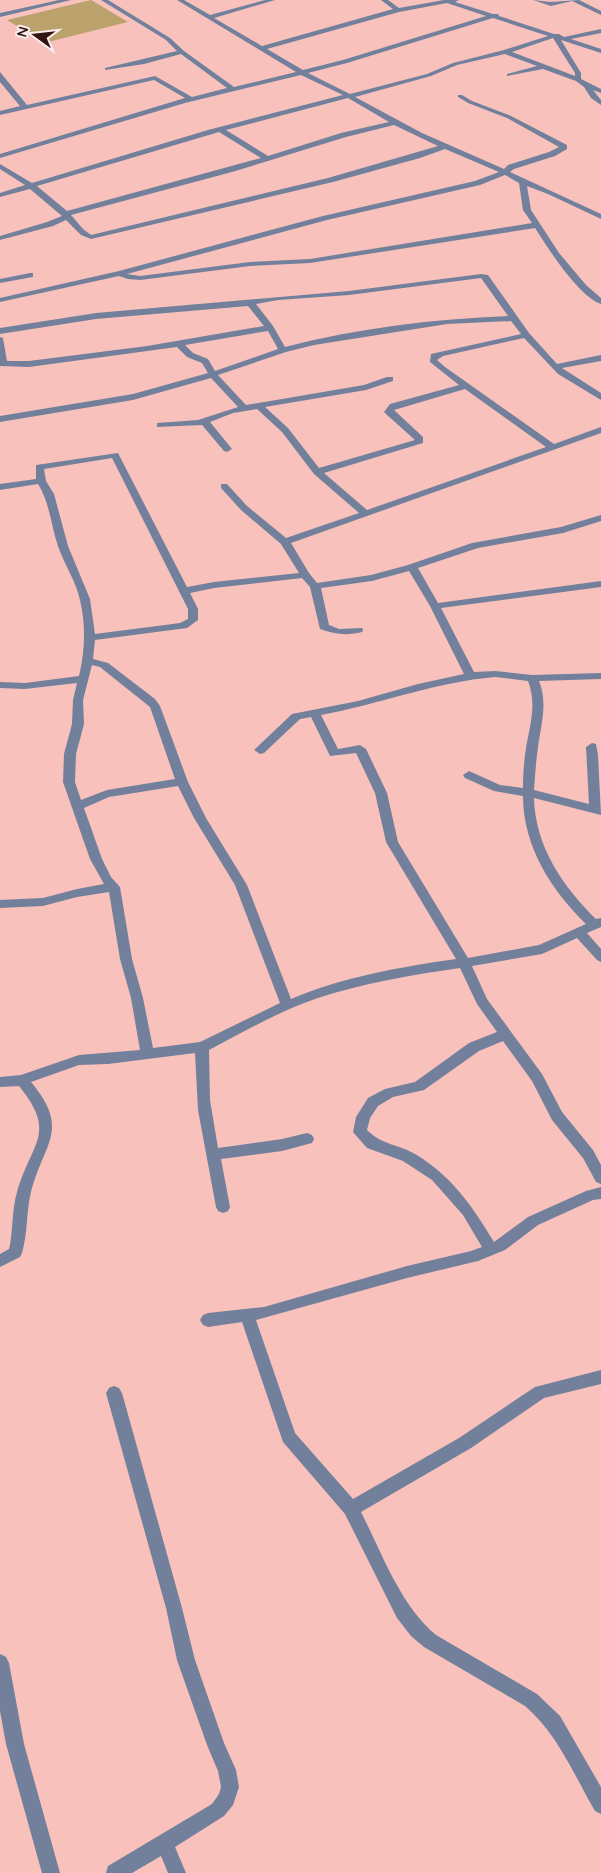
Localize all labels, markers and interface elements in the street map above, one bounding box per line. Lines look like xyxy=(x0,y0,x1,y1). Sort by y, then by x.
north arrow xyxy=(10,10,60,60)
text: N xyxy=(12,24,32,39)

